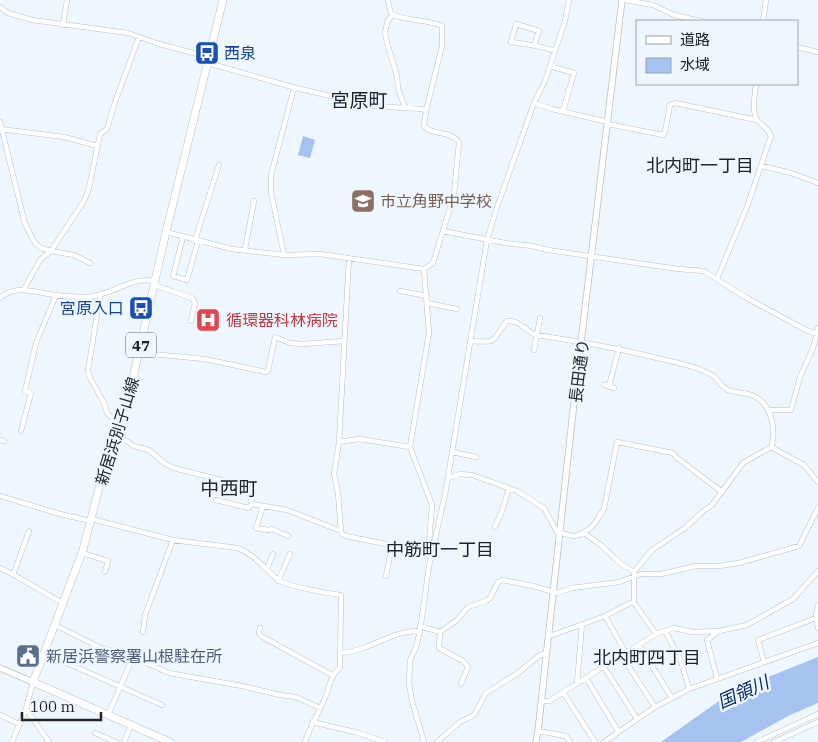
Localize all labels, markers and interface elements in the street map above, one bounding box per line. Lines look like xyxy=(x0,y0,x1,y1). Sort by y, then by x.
legend xyxy=(636,20,798,85)
text: 道路 xyxy=(680,30,710,49)
bus stop icon: 西泉 xyxy=(194,40,220,66)
place label: 西泉 xyxy=(224,43,256,63)
text: 水域 xyxy=(680,55,710,74)
district label: 宮原町 xyxy=(330,88,388,112)
district label: 北内町一丁目 xyxy=(646,154,754,177)
school or university icon: 市立角野中学校 xyxy=(350,188,376,214)
place label: 市立角野中学校 xyxy=(380,191,492,211)
bus stop icon: 宮原入口 xyxy=(128,295,154,321)
place label: 宮原入口 xyxy=(60,298,124,318)
hospital icon: 循環器科林病院 xyxy=(195,307,221,333)
place label: 循環器科林病院 xyxy=(226,310,338,330)
road number: 47 xyxy=(126,332,156,358)
street label: 長田通り xyxy=(565,338,593,404)
street label: 新居浜別子山線 xyxy=(91,375,143,487)
district label: 中西町 xyxy=(200,476,258,500)
district label: 中筋町一丁目 xyxy=(386,538,494,561)
public building icon: 新居浜警察署山根駐在所 xyxy=(15,643,41,669)
place label: 新居浜警察署山根駐在所 xyxy=(46,646,222,666)
district label: 北内町四丁目 xyxy=(593,646,701,669)
water label: 国領川 xyxy=(714,670,774,713)
scale bar xyxy=(22,690,101,722)
text: 100 m xyxy=(30,697,75,716)

